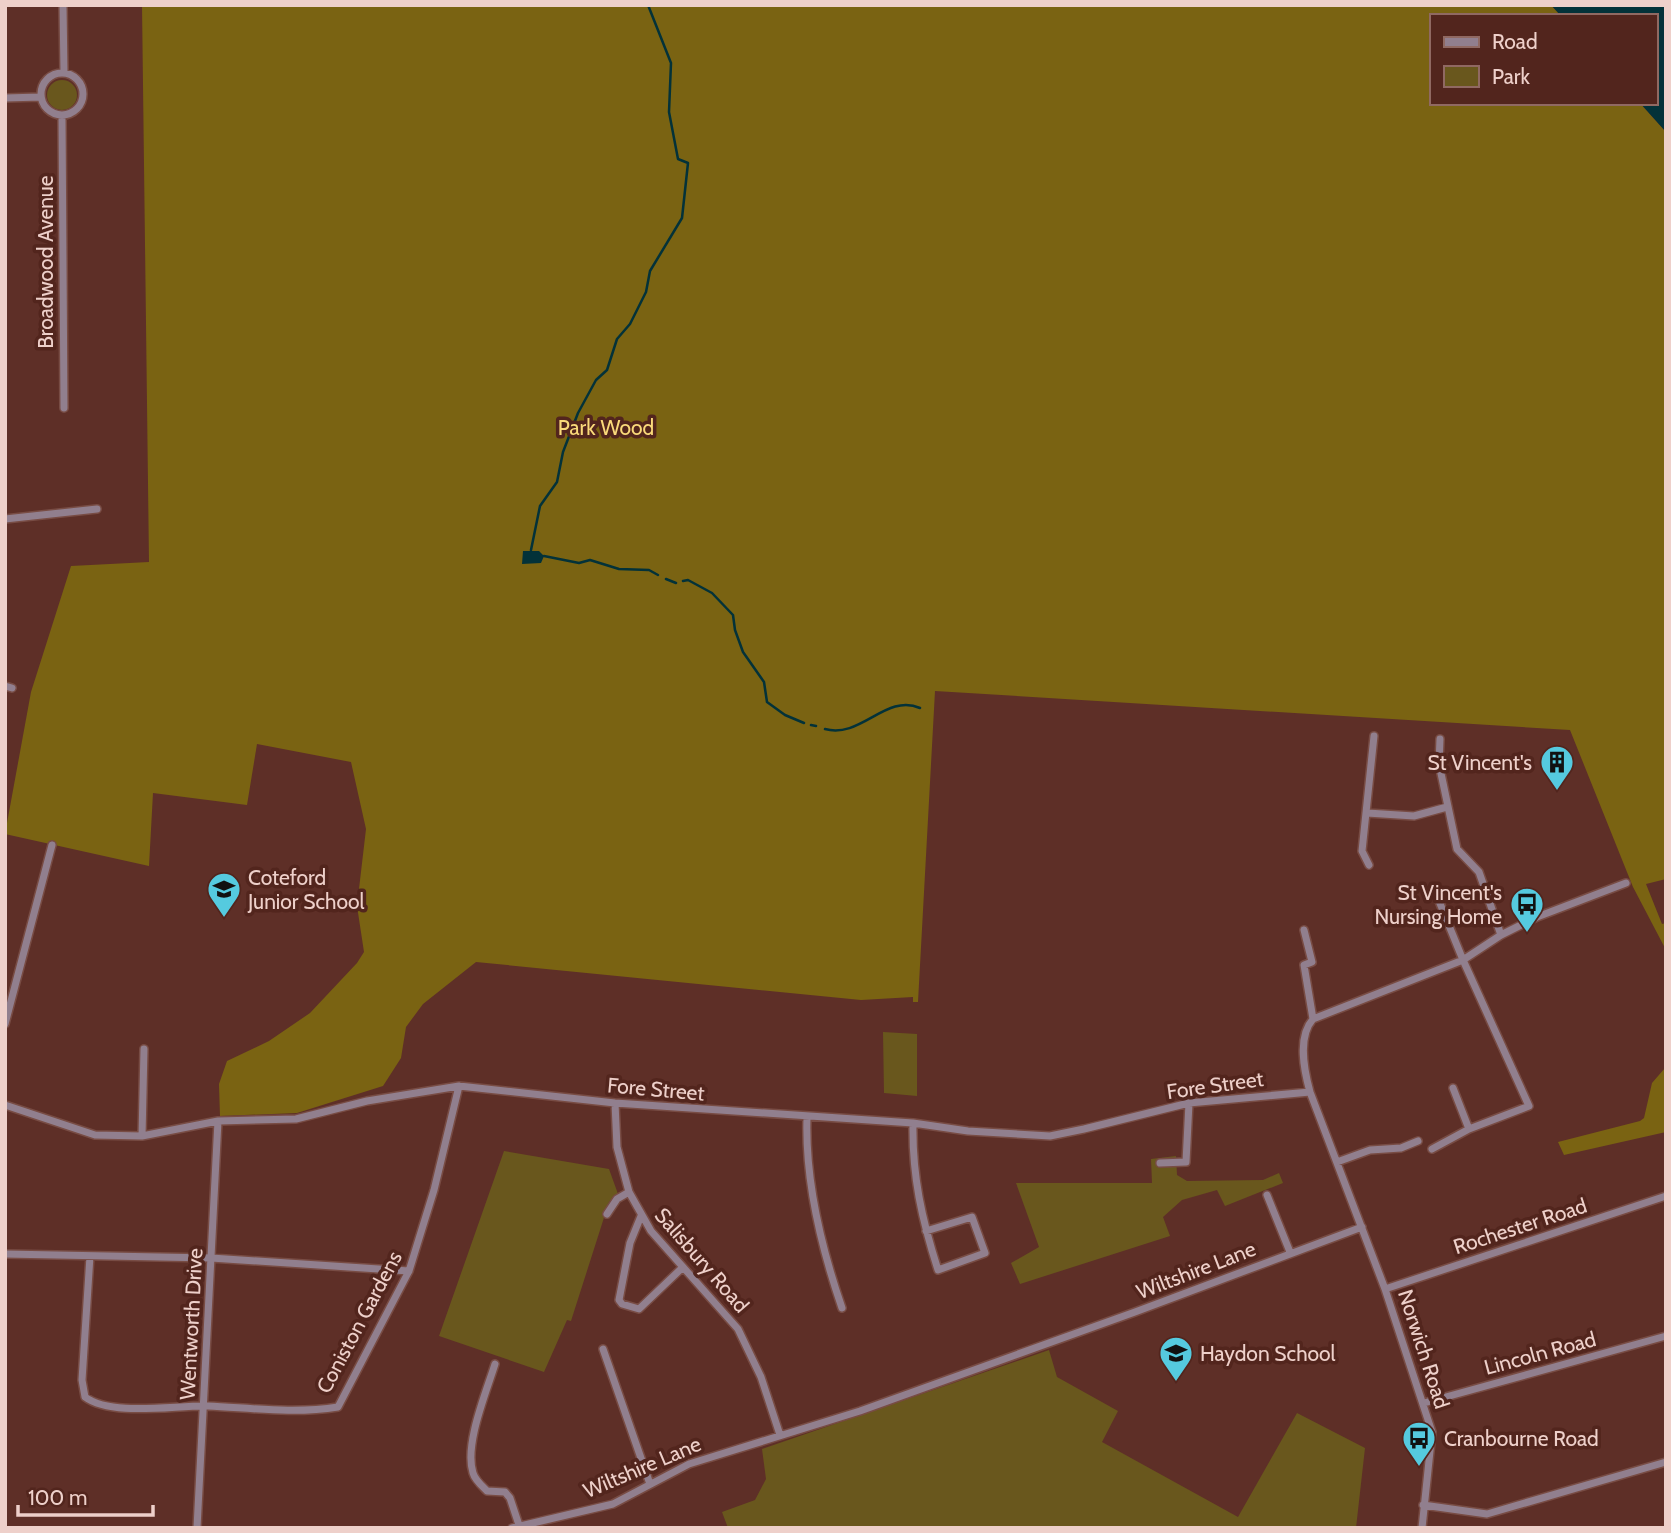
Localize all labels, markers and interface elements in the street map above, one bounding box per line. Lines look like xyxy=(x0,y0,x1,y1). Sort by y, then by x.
legend xyxy=(1430,14,1657,105)
text: Road xyxy=(1492,29,1538,54)
text: Park xyxy=(1492,64,1530,89)
street label: Broadwood Avenue xyxy=(33,175,58,349)
park label: Park Wood xyxy=(558,415,654,440)
building icon: St Vincent's xyxy=(1538,743,1576,792)
place label: St Vincent's xyxy=(1427,750,1532,775)
place label: Coteford Junior School xyxy=(247,865,365,914)
school or university icon: Coteford Junior School xyxy=(205,870,243,919)
place label: St Vincent's Nursing Home xyxy=(1374,880,1502,929)
bus stop icon: St Vincent's Nursing Home xyxy=(1508,885,1546,934)
street label: Fore Street xyxy=(1165,1066,1265,1104)
street label: Fore Street xyxy=(606,1072,706,1106)
street label: Rochester Road xyxy=(1450,1193,1590,1259)
street label: Salisbury Road xyxy=(650,1203,754,1317)
street label: Wiltshire Lane xyxy=(1133,1236,1259,1304)
street label: Coniston Gardens xyxy=(311,1246,407,1397)
street label: Wentworth Drive xyxy=(175,1247,207,1401)
street label: Norwich Road xyxy=(1393,1286,1455,1412)
street label: Lincoln Road xyxy=(1481,1326,1599,1380)
school or university icon: Haydon School xyxy=(1157,1334,1195,1383)
place label: Haydon School xyxy=(1200,1341,1336,1366)
bus stop icon: Cranbourne Road xyxy=(1400,1419,1438,1468)
place label: Cranbourne Road xyxy=(1444,1426,1599,1451)
street label: Wiltshire Lane xyxy=(579,1431,705,1503)
scale bar xyxy=(18,1474,152,1518)
text: 100 m xyxy=(28,1485,87,1510)

